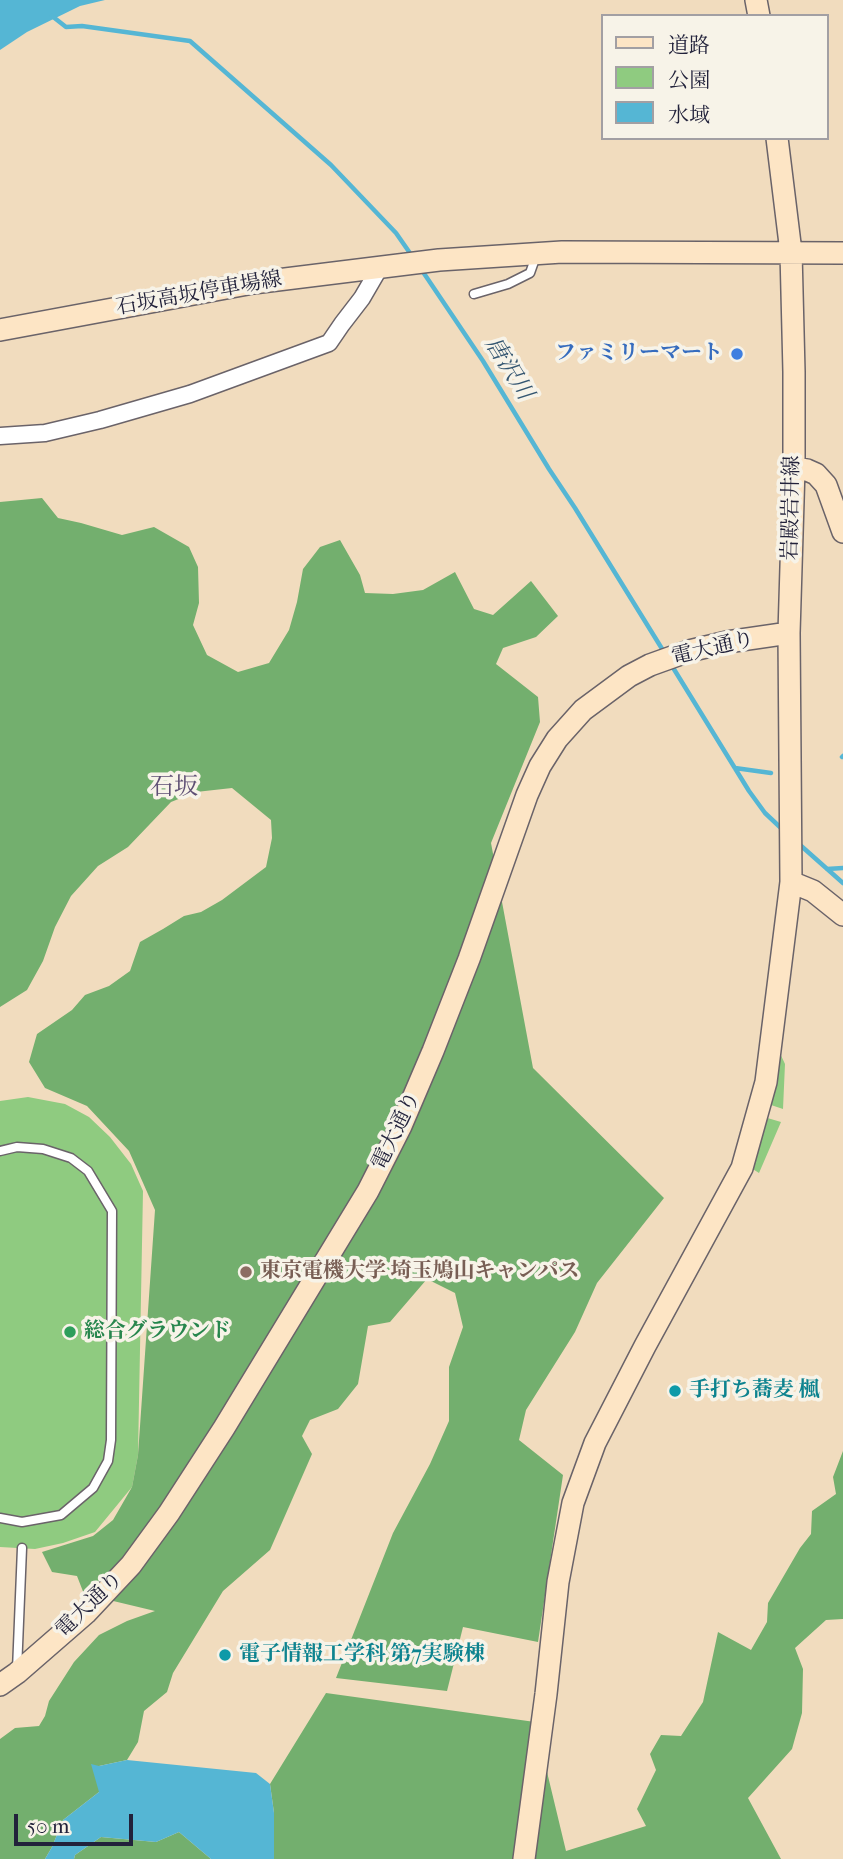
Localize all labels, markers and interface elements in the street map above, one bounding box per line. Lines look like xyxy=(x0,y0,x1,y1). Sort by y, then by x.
legend xyxy=(602,14,829,140)
text: 道路 xyxy=(668,33,710,57)
text: 公園 xyxy=(668,68,710,92)
text: 水域 xyxy=(668,103,710,127)
street label: 石坂高坂停車場線 xyxy=(114,267,284,321)
water label: 唐沢川 xyxy=(478,332,538,406)
place label: ファミリーマート xyxy=(555,341,723,367)
marker: ファミリーマート xyxy=(729,346,745,362)
street label: 岩殿岩井線 xyxy=(778,455,806,561)
street label: 電大通り xyxy=(669,627,757,671)
district label: 石坂 xyxy=(150,774,198,802)
street label: 電大通り xyxy=(367,1088,427,1174)
place label: 東京電機大学 埼玉鳩山キャンパス xyxy=(260,1259,580,1285)
marker: 東京電機大学 埼玉鳩山キャンパス xyxy=(238,1264,254,1280)
place label: 総合グラウンド xyxy=(84,1319,231,1345)
marker: 総合グラウンド xyxy=(62,1324,78,1340)
place label: 手打ち蕎麦 楓 xyxy=(689,1378,820,1404)
marker: 手打ち蕎麦 楓 xyxy=(667,1383,683,1399)
street label: 電大通り xyxy=(51,1567,129,1643)
place label: 電子情報工学科 第7実験棟 xyxy=(239,1642,485,1668)
marker: 電子情報工学科 第7実験棟 xyxy=(217,1647,233,1663)
scale bar xyxy=(18,1800,136,1844)
text: 50 m xyxy=(27,1814,70,1838)

